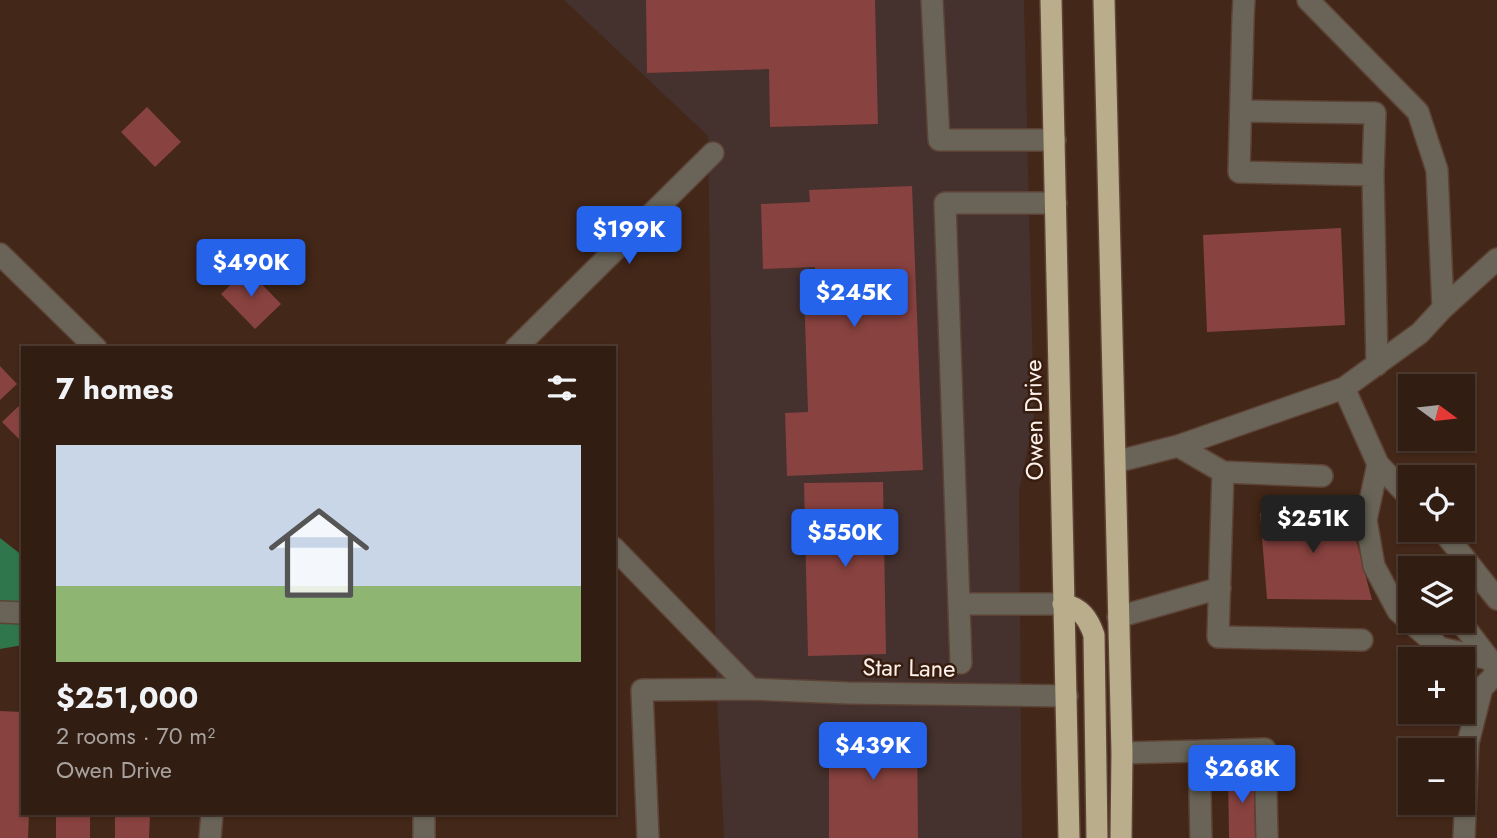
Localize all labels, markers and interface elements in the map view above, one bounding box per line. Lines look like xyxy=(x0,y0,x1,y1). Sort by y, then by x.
pin: $199K xyxy=(580,206,678,266)
text: $199K xyxy=(593,212,665,246)
pin: $490K xyxy=(202,240,300,299)
text: $490K xyxy=(212,245,290,279)
pin: $245K xyxy=(805,270,903,329)
text: $245K xyxy=(816,275,892,309)
street label: Owen Drive xyxy=(1015,359,1052,481)
text: 7 homes xyxy=(56,367,173,410)
icon: filters xyxy=(543,369,581,407)
north arrow xyxy=(1398,374,1475,452)
map controls xyxy=(1398,374,1475,815)
button: locate xyxy=(1398,465,1475,542)
icon: home xyxy=(256,490,382,616)
pin: $251K xyxy=(1264,496,1362,555)
text: $251K xyxy=(1277,501,1349,535)
pin: $550K xyxy=(796,510,894,569)
text: $550K xyxy=(807,515,883,549)
button: layers xyxy=(1398,556,1475,633)
button: + xyxy=(1398,647,1475,724)
street label: Star Lane xyxy=(862,649,956,686)
text: $251,000 xyxy=(56,676,198,719)
text: 2 rooms · 70 m² xyxy=(56,719,215,753)
pin: $439K xyxy=(824,722,922,782)
text: $439K xyxy=(835,728,911,762)
button: − xyxy=(1398,738,1475,815)
pin: $268K xyxy=(1193,746,1291,805)
text: $268K xyxy=(1204,751,1280,785)
text: Owen Drive xyxy=(56,753,172,787)

